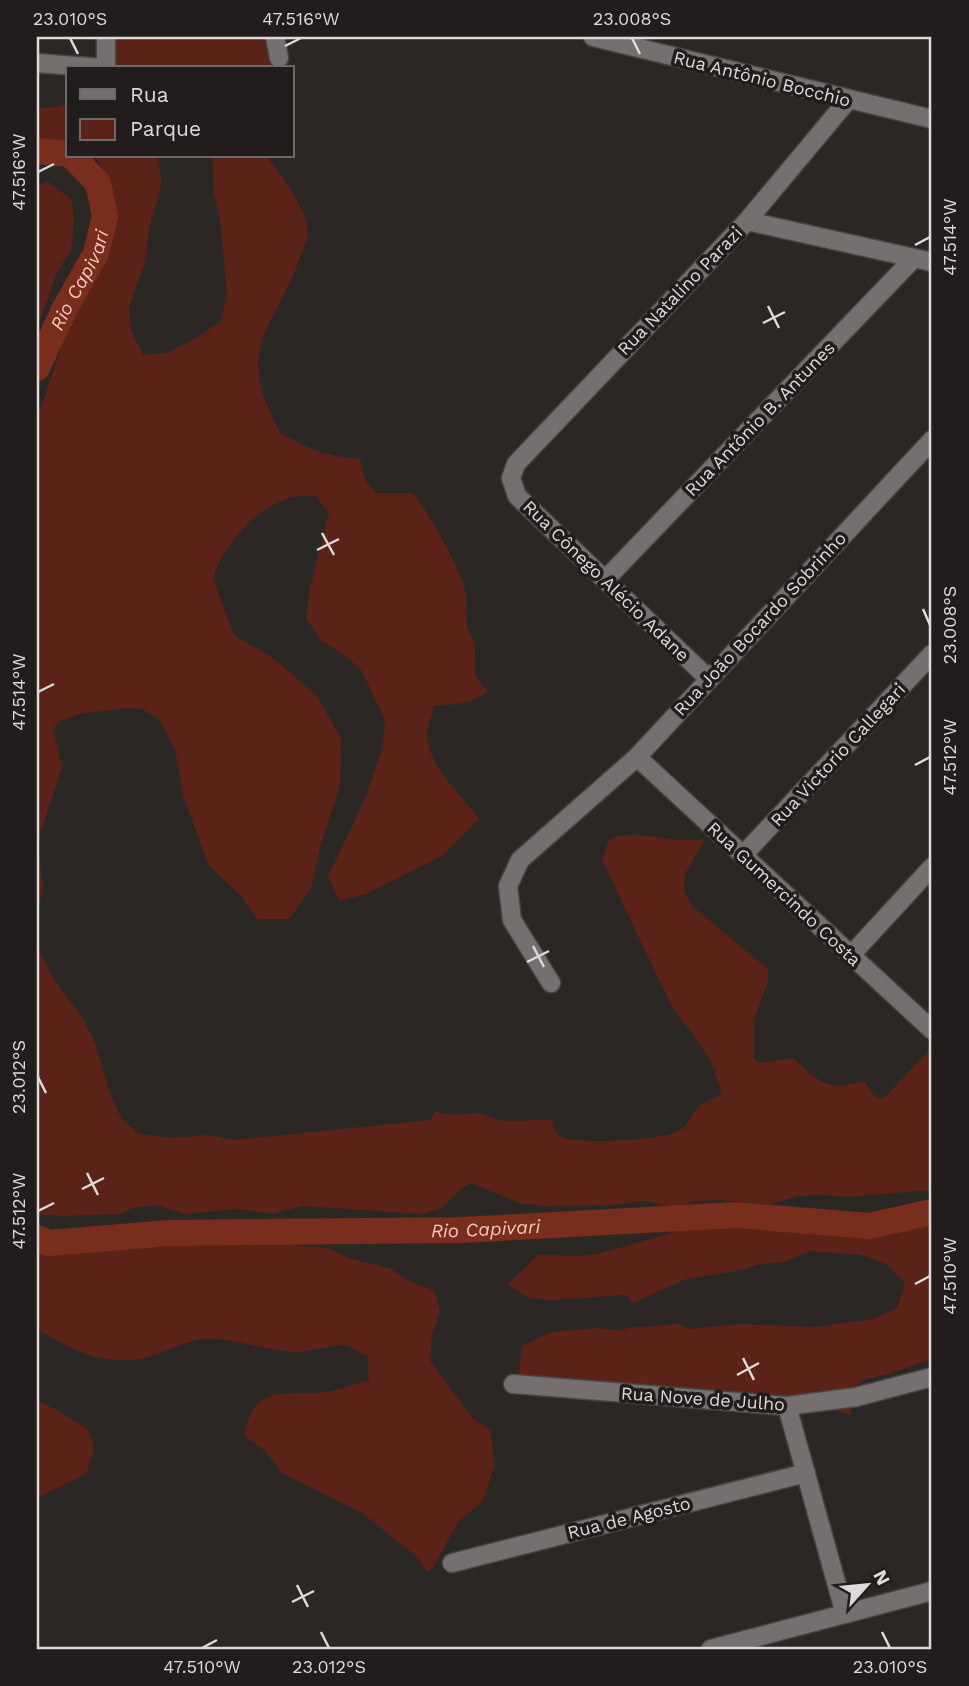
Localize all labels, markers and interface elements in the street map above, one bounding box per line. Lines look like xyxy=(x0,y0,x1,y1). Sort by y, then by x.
text: 23.010°S xyxy=(33,8,107,29)
text: 47.516°W xyxy=(262,8,340,29)
text: 23.008°S xyxy=(593,8,671,29)
street label: Rua Antônio Bocchio xyxy=(671,46,853,111)
legend xyxy=(66,66,294,158)
text: Rua xyxy=(130,82,169,107)
text: Parque xyxy=(130,116,201,141)
text: 47.516°W xyxy=(8,133,29,211)
text: 47.514°W xyxy=(939,198,960,276)
street label: Rua Natalino Parazi xyxy=(613,222,746,359)
water label: Rio Capivari xyxy=(45,227,113,334)
street label: Rua Antônio B. Antunes xyxy=(680,337,839,500)
street label: Rua Cônego Alécio Adane xyxy=(519,496,694,666)
street label: Rua João Bocardo Sobrinho xyxy=(669,528,850,720)
text: 23.008°S xyxy=(939,586,960,664)
text: 47.514°W xyxy=(8,653,29,731)
street label: Rua Victorio Callegari xyxy=(766,679,909,831)
text: 47.512°W xyxy=(939,719,960,795)
street label: Rua Gumercindo Costa xyxy=(703,817,865,970)
text: 23.012°S xyxy=(8,1040,29,1114)
text: 47.512°W xyxy=(8,1173,29,1249)
water label: Rio Capivari xyxy=(431,1215,542,1242)
text: 47.510°W xyxy=(939,1237,960,1315)
street label: Rua Nove de Julho xyxy=(620,1382,786,1415)
street label: Rua de Agosto xyxy=(565,1492,693,1543)
north arrow xyxy=(832,1550,902,1620)
text: N xyxy=(868,1566,895,1589)
text: 47.510°W xyxy=(163,1656,241,1677)
text: 23.012°S xyxy=(292,1656,366,1677)
text: 23.010°S xyxy=(853,1656,927,1677)

